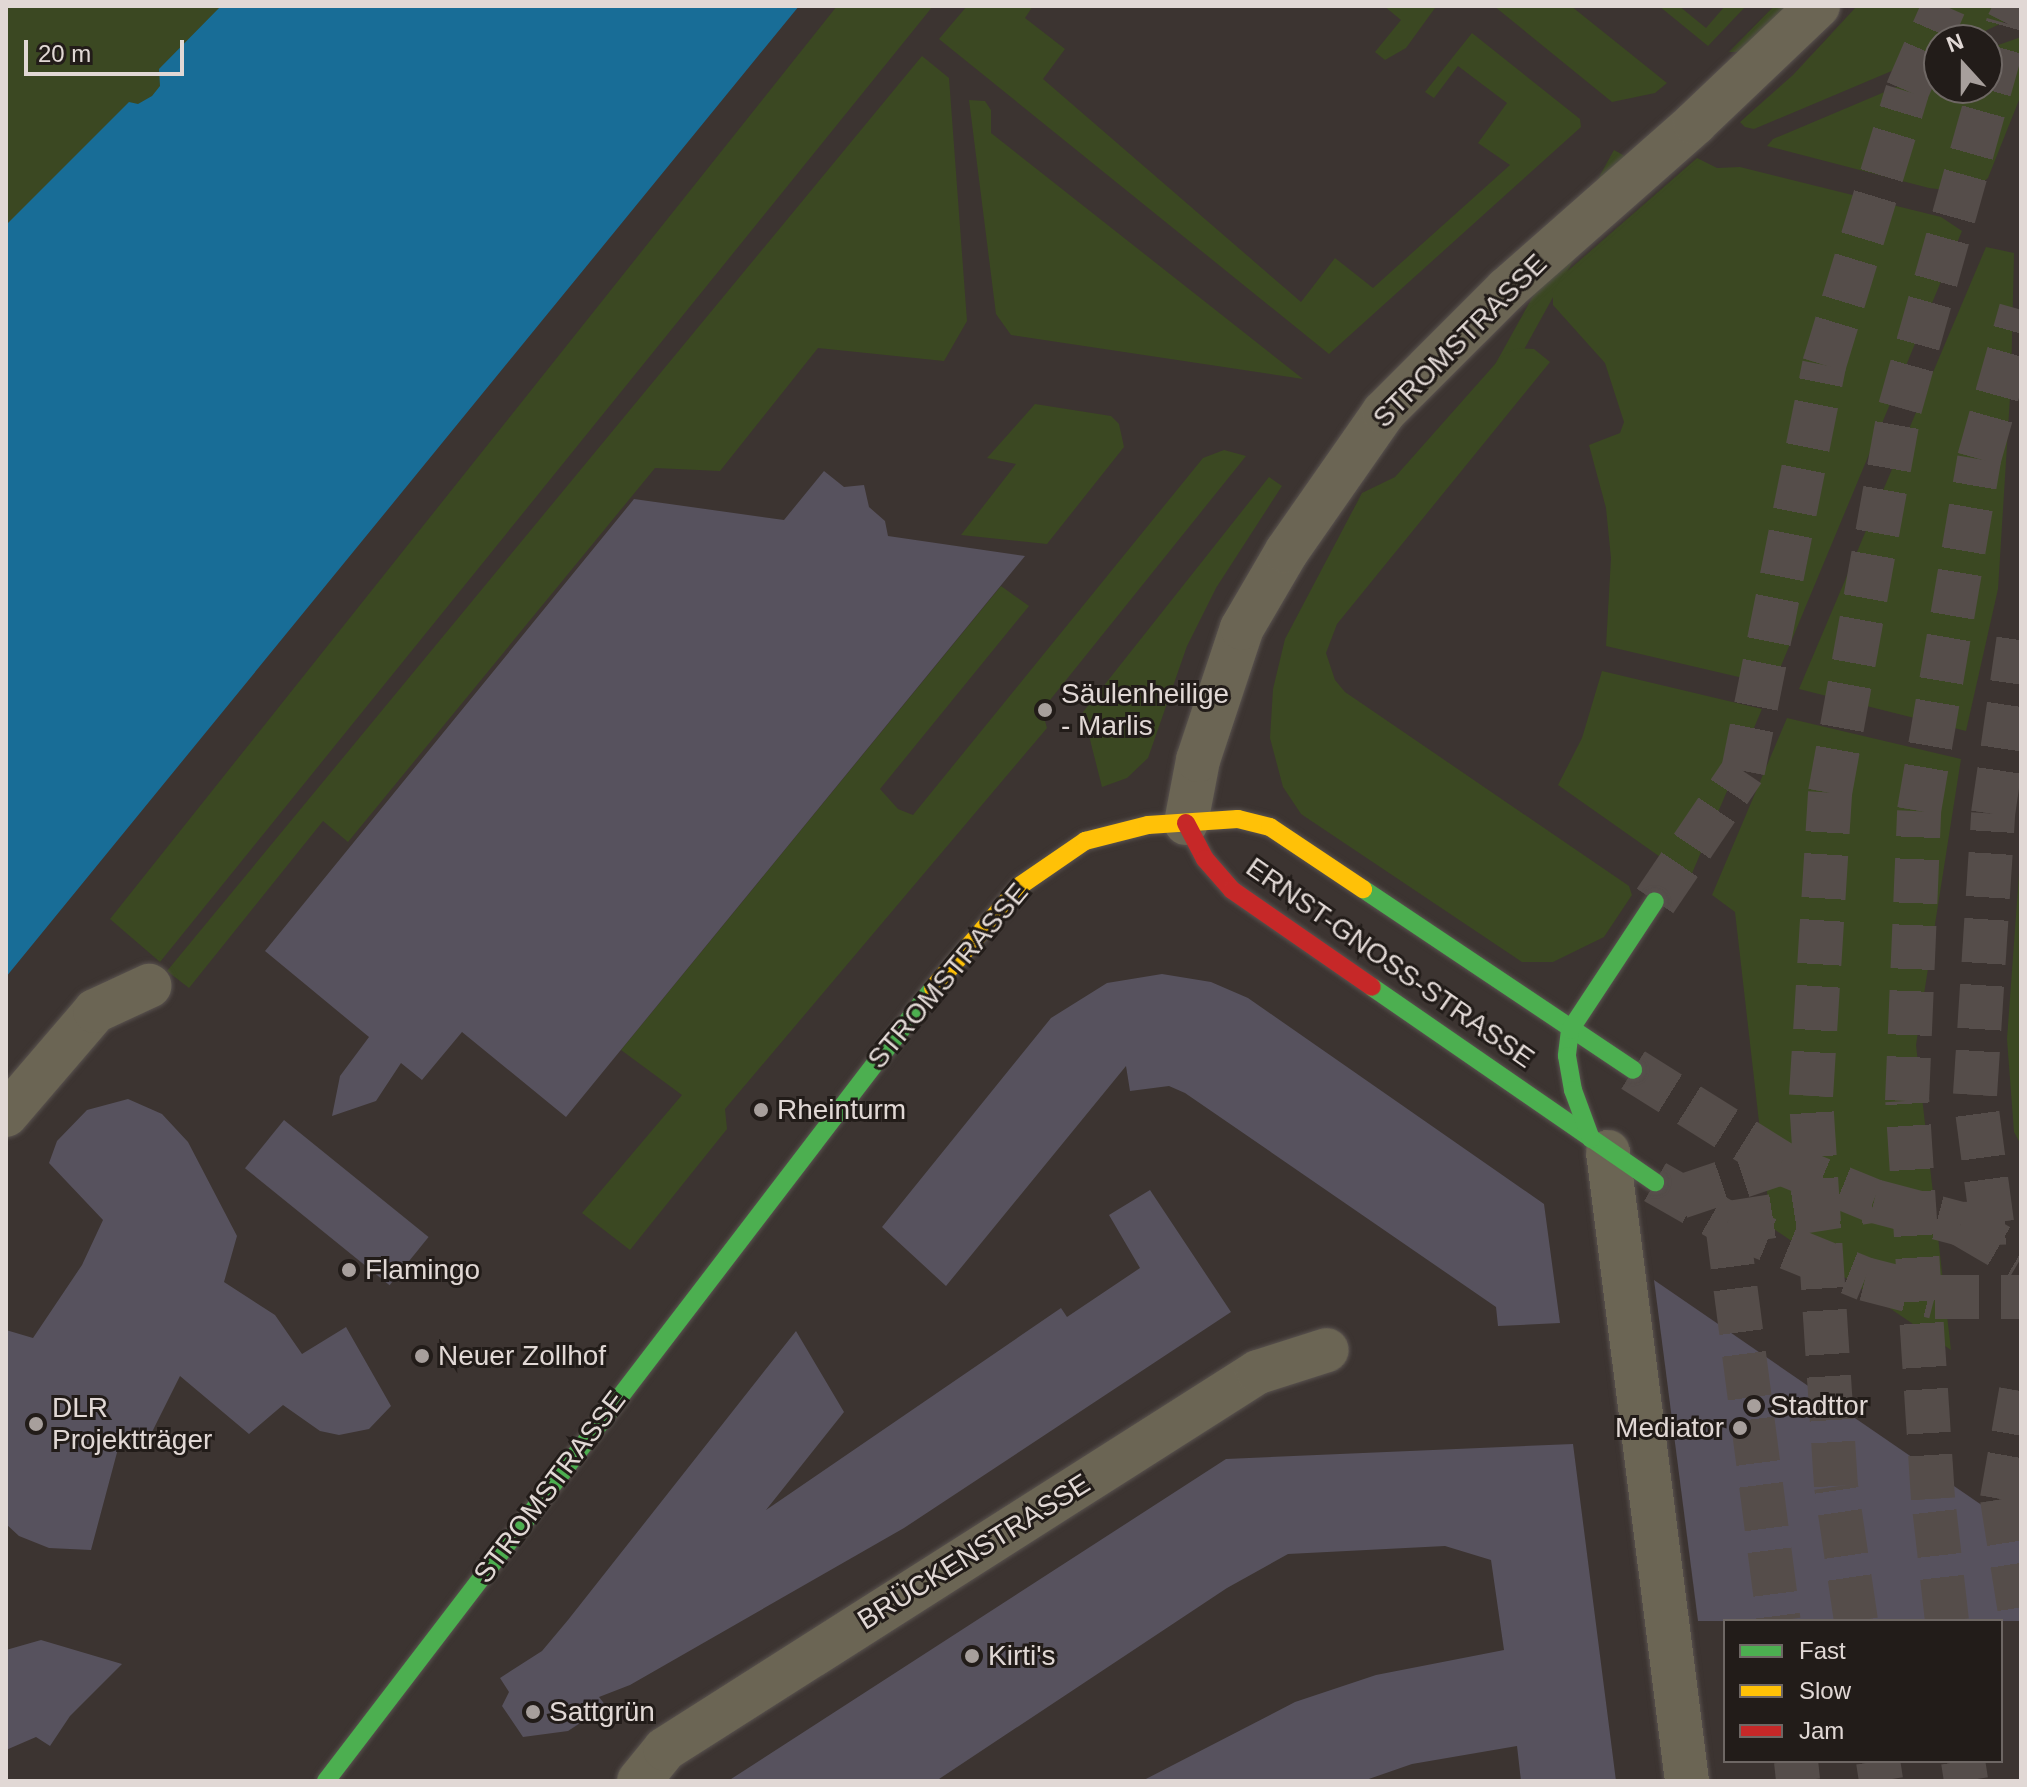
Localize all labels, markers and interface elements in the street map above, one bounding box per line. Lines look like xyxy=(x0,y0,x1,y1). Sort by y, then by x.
scale bar xyxy=(28,24,188,74)
north arrow xyxy=(1923,24,2003,104)
text: N xyxy=(1943,28,1967,58)
text: 20 m xyxy=(38,40,91,67)
street label: STROMSTRASSE xyxy=(1366,247,1554,435)
place label: Säulenheilige - Marlis xyxy=(1061,677,1229,743)
marker: Säulenheilige - Marlis xyxy=(1036,701,1054,719)
street label: ERNST-GNOSS-STRASSE xyxy=(1240,851,1540,1075)
street label: STROMSTRASSE xyxy=(861,876,1035,1076)
place label: Rheinturm xyxy=(777,1093,906,1127)
marker: Rheinturm xyxy=(752,1101,770,1119)
place label: Flamingo xyxy=(365,1253,480,1287)
marker: Flamingo xyxy=(340,1261,358,1279)
place label: Neuer Zollhof xyxy=(438,1339,606,1373)
marker: Neuer Zollhof xyxy=(413,1347,431,1365)
street label: STROMSTRASSE xyxy=(467,1384,633,1590)
place label: Stadttor xyxy=(1770,1389,1868,1423)
place label: DLR Projektträger xyxy=(52,1391,212,1457)
marker: Stadttor xyxy=(1745,1397,1763,1415)
place label: Mediator xyxy=(1615,1411,1724,1445)
marker: DLR Projektträger xyxy=(27,1415,45,1433)
marker: Mediator xyxy=(1731,1419,1749,1437)
street label: BRÜCKENSTRASSE xyxy=(852,1467,1096,1637)
legend xyxy=(1723,1619,2003,1763)
text: Fast xyxy=(1799,1637,1846,1664)
place label: Kirti's xyxy=(988,1639,1056,1673)
marker: Kirti's xyxy=(963,1647,981,1665)
text: Slow xyxy=(1799,1677,1851,1704)
place label: Sattgrün xyxy=(549,1695,655,1729)
marker: Sattgrün xyxy=(524,1703,542,1721)
text: Jam xyxy=(1799,1717,1844,1744)

